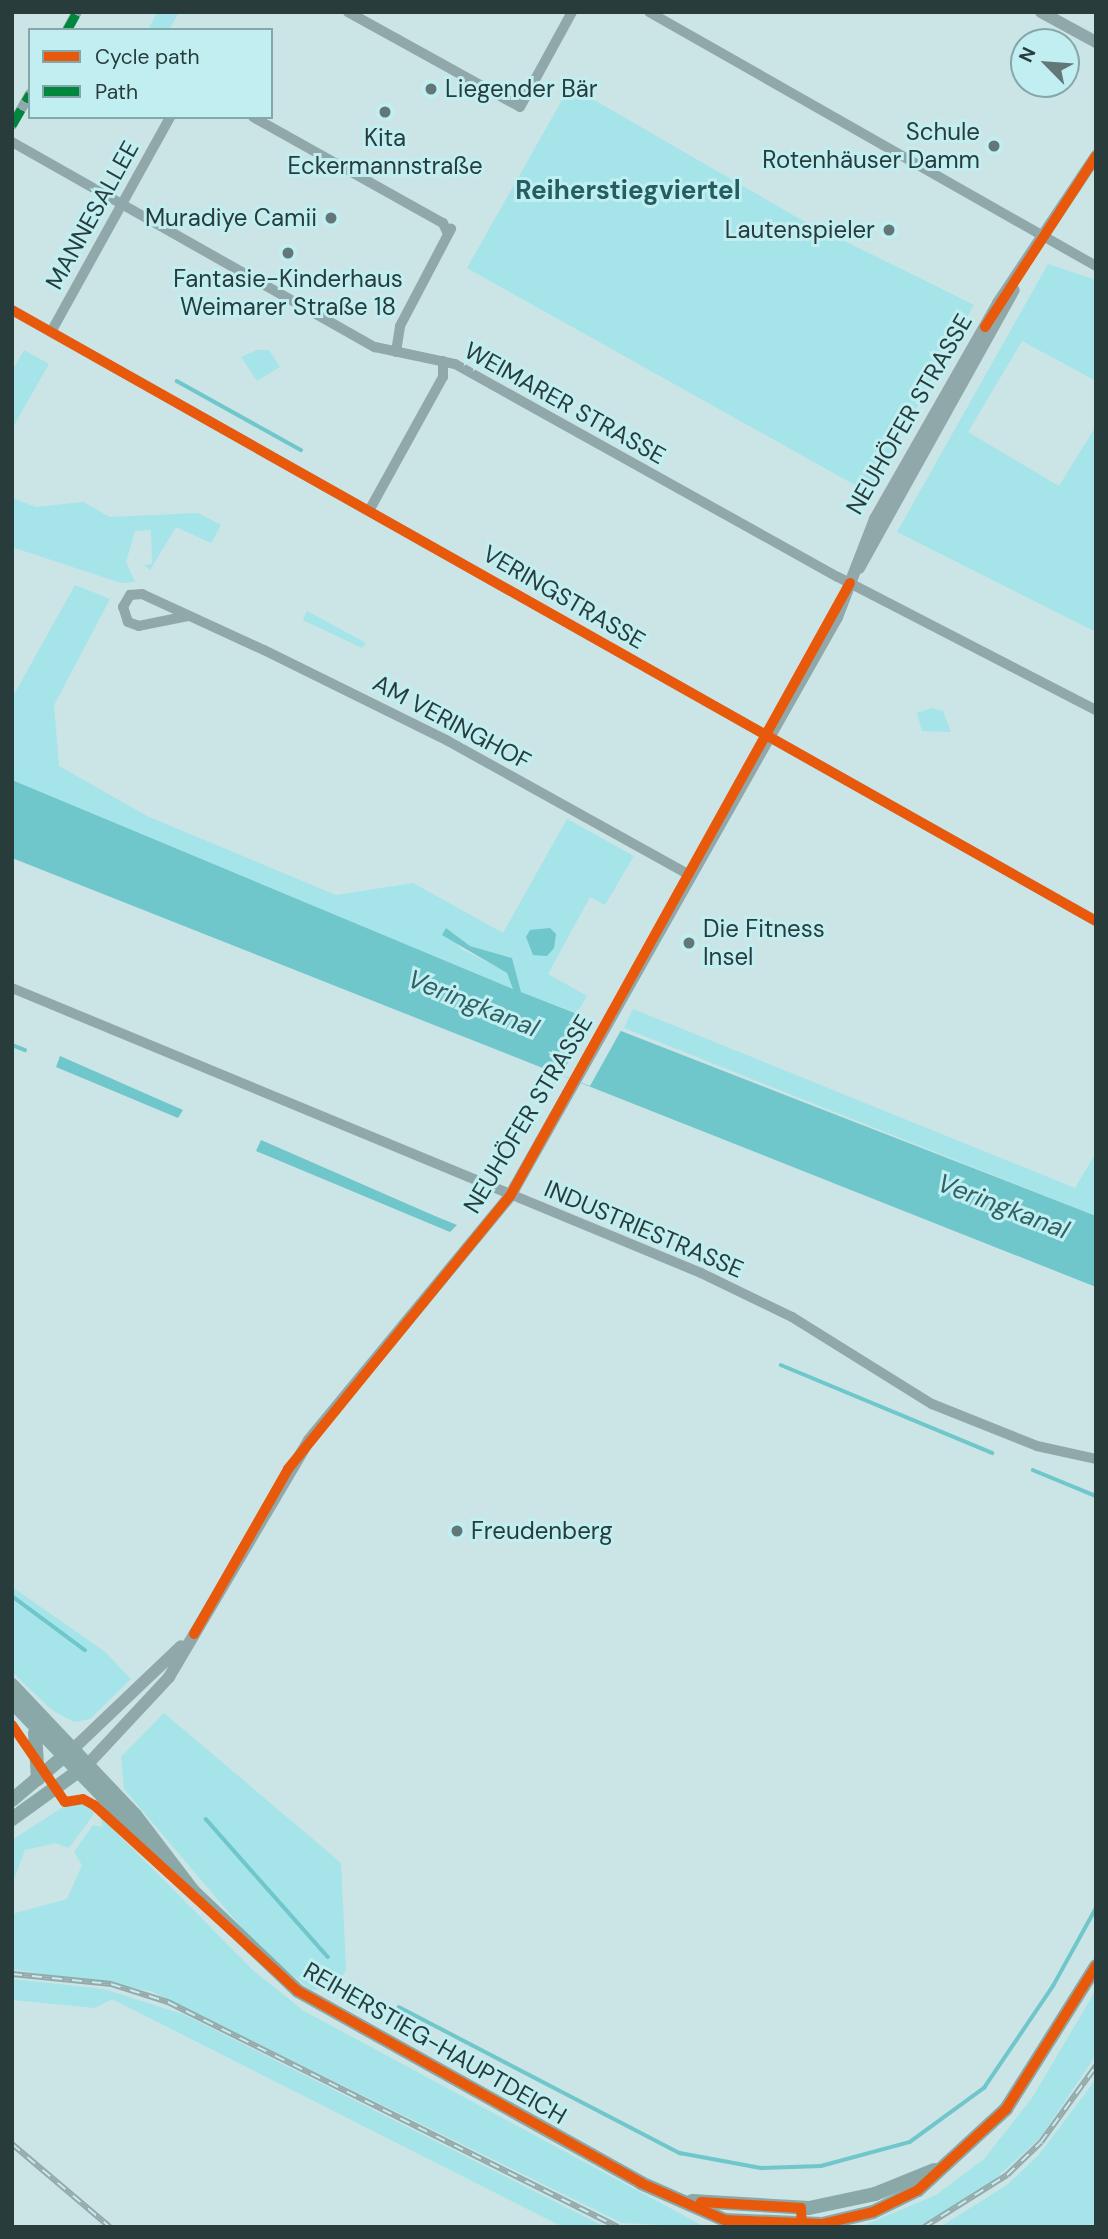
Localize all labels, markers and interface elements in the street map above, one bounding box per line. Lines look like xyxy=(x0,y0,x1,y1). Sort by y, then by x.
legend xyxy=(28,28,273,119)
north arrow xyxy=(1010,28,1080,98)
text: Cycle path xyxy=(95,43,200,71)
text: N xyxy=(1013,43,1042,66)
place label: Liegender Bär xyxy=(445,75,598,103)
text: Path xyxy=(95,78,138,106)
marker: Liegender Bär xyxy=(423,81,439,97)
marker: Kita Eckermannstraße xyxy=(377,104,393,120)
place label: Schule Rotenhäuser Damm xyxy=(762,118,980,174)
place label: Kita Eckermannstraße xyxy=(287,124,483,180)
street label: MANNESALLEE xyxy=(39,136,145,294)
marker: Schule Rotenhäuser Damm xyxy=(986,138,1002,154)
district label: Reiherstiegviertel xyxy=(515,175,741,207)
place label: Muradiye Camii xyxy=(145,204,317,232)
marker: Muradiye Camii xyxy=(323,210,339,226)
place label: Lautenspieler xyxy=(725,216,875,244)
marker: Lautenspieler xyxy=(881,222,897,238)
marker: Fantasie-Kinderhaus Weimarer Straße 18 xyxy=(280,245,296,261)
place label: Fantasie-Kinderhaus Weimarer Straße 18 xyxy=(173,265,403,321)
street label: NEUHÖFER STRASSE xyxy=(840,309,978,519)
street label: WEIMARER STRASSE xyxy=(459,336,671,470)
street label: VERINGSTRASSE xyxy=(478,539,650,655)
street label: AM VERINGHOF xyxy=(368,668,536,776)
place label: Die Fitness Insel xyxy=(703,915,825,971)
marker: Die Fitness Insel xyxy=(681,935,697,951)
water label: Veringkanal xyxy=(403,964,543,1044)
street label: NEUHÖFER STRASSE xyxy=(457,1010,599,1218)
water label: Veringkanal xyxy=(933,1168,1073,1246)
street label: INDUSTRIESTRASSE xyxy=(540,1174,748,1284)
place label: Freudenberg xyxy=(471,1517,613,1545)
marker: Freudenberg xyxy=(449,1523,465,1539)
street label: REIHERSTIEG-HAUPTDEICH xyxy=(298,1956,572,2130)

